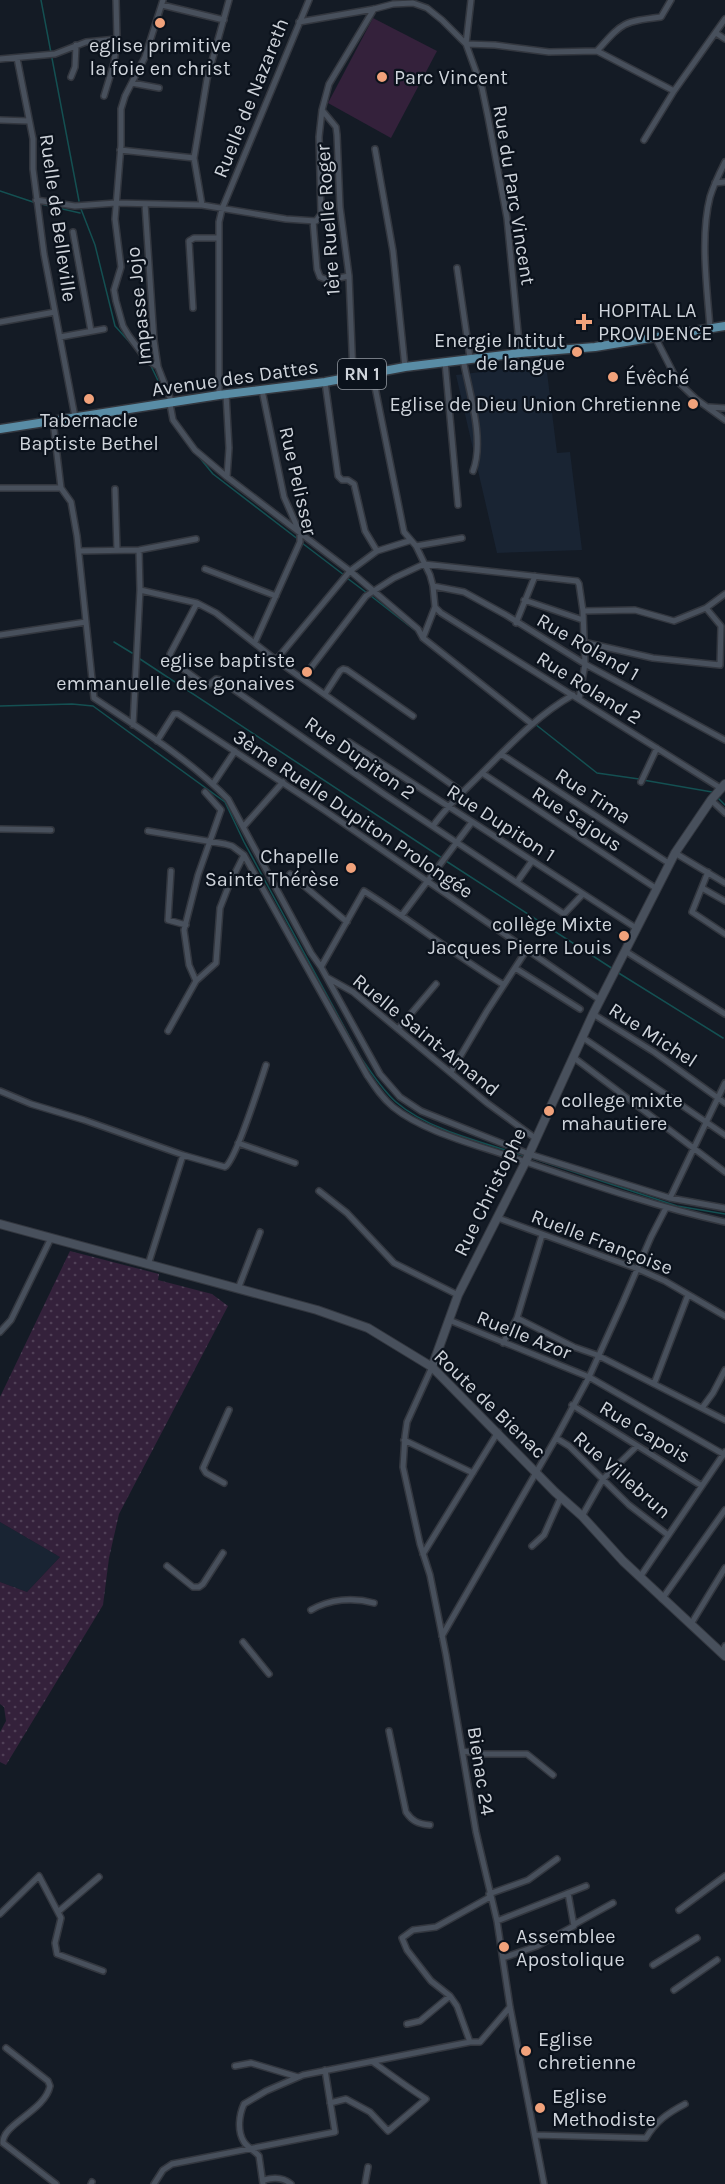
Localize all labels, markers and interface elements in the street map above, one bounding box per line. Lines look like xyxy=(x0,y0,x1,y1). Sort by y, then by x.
street label: Ruelle de Nazareth xyxy=(208,15,294,181)
marker: eglise primitive la foie en christ xyxy=(153,16,167,30)
place label: eglise primitive la foie en christ xyxy=(89,34,231,80)
place label: Parc Vincent xyxy=(394,66,508,89)
marker: Parc Vincent xyxy=(375,70,389,84)
street label: Rue du Parc Vincent xyxy=(488,103,540,287)
street label: Ruelle de Belleville xyxy=(35,133,81,303)
street label: 1ère Ruelle Roger xyxy=(311,143,345,297)
street label: Impasse Jojo xyxy=(121,245,157,367)
place label: HOPITAL LA PROVIDENCE xyxy=(598,299,713,345)
marker: HOPITAL LA PROVIDENCE xyxy=(575,313,593,331)
place label: Energie Intitut de langue xyxy=(434,329,565,375)
marker: Energie Intitut de langue xyxy=(570,345,584,359)
street label: Avenue des Dattes xyxy=(150,355,320,401)
road number: RN 1 xyxy=(338,359,386,389)
place label: Évêché xyxy=(625,365,689,389)
marker: Évêché xyxy=(606,370,620,384)
marker: Tabernacle Baptiste Bethel xyxy=(82,392,96,406)
place label: Eglise de Dieu Union Chretienne xyxy=(389,393,681,416)
marker: Eglise de Dieu Union Chretienne xyxy=(686,397,700,411)
place label: Tabernacle Baptiste Bethel xyxy=(19,409,159,455)
street label: Rue Pelisser xyxy=(274,424,322,538)
street label: Rue Roland 1 xyxy=(533,608,643,686)
street label: Rue Roland 2 xyxy=(532,647,646,729)
place label: eglise baptiste emmanuelle des gonaives xyxy=(56,649,295,695)
marker: eglise baptiste emmanuelle des gonaives xyxy=(300,665,314,679)
street label: Rue Dupiton 2 xyxy=(300,712,420,804)
street label: 3ème Ruelle Dupiton Prolongée xyxy=(229,725,477,903)
street label: Rue Tima xyxy=(551,763,635,829)
street label: Rue Dupiton 1 xyxy=(443,780,559,866)
street label: Rue Sajous xyxy=(528,781,626,857)
place label: Chapelle Sainte Thérèse xyxy=(205,845,339,891)
marker: Chapelle Sainte Thérèse xyxy=(344,861,358,875)
place label: collège Mixte Jacques Pierre Louis xyxy=(428,913,612,959)
marker: collège Mixte Jacques Pierre Louis xyxy=(617,929,631,943)
street label: Ruelle Saint-Amand xyxy=(348,969,504,1101)
street label: Rue Michel xyxy=(605,998,701,1072)
place label: college mixte mahautiere xyxy=(561,1089,683,1135)
marker: college mixte mahautiere xyxy=(542,1104,556,1118)
street label: Rue Christophe xyxy=(449,1124,531,1260)
street label: Ruelle Françoise xyxy=(528,1204,676,1280)
street label: Ruelle Azor xyxy=(473,1306,575,1365)
street label: Route de Bienac xyxy=(429,1345,551,1463)
street label: Rue Capois xyxy=(595,1396,695,1468)
street label: Rue Villebrun xyxy=(569,1427,675,1523)
street label: Bienac 24 xyxy=(463,1725,499,1817)
place label: Assemblee Apostolique xyxy=(516,1925,625,1971)
marker: Assemblee Apostolique xyxy=(497,1940,511,1954)
place label: Eglise chretienne xyxy=(538,2028,636,2074)
marker: Eglise chretienne xyxy=(519,2044,533,2058)
place label: Eglise Methodiste xyxy=(552,2085,656,2131)
marker: Eglise Methodiste xyxy=(533,2101,547,2115)

